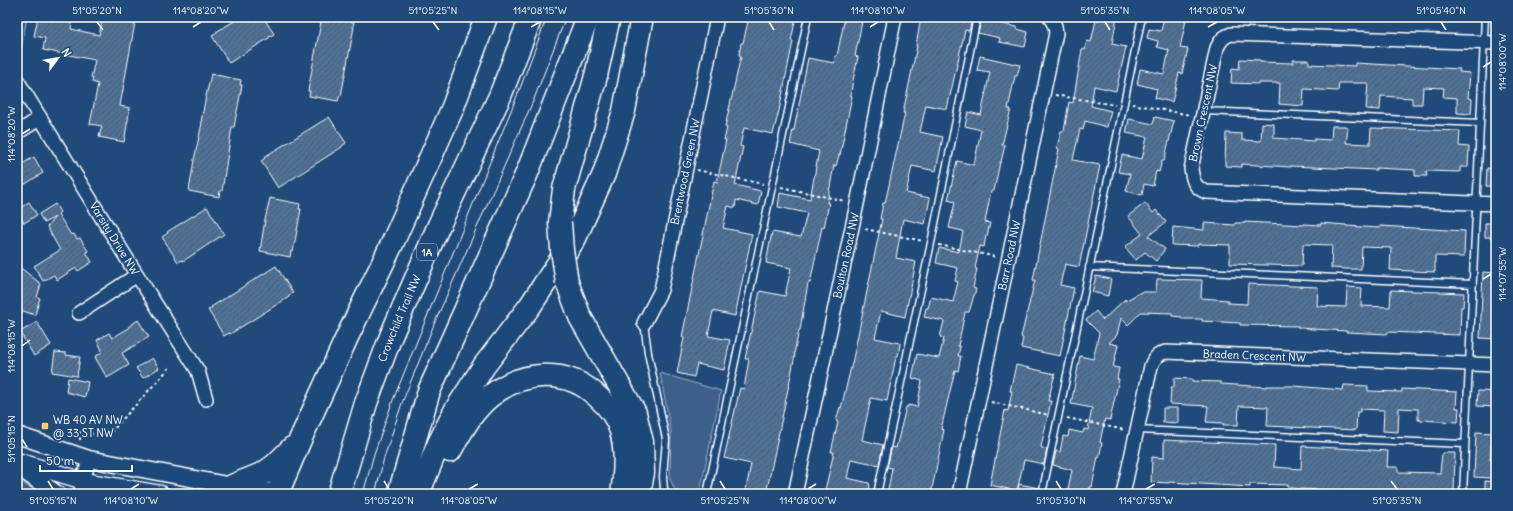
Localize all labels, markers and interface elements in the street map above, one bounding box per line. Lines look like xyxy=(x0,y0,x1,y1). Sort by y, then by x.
text: 51°05'20"N xyxy=(72,4,122,17)
text: 114°08'20"W xyxy=(173,4,229,17)
text: 51°05'25"N xyxy=(409,4,457,17)
text: 114°08'15"W xyxy=(513,4,567,17)
text: 51°05'30"N xyxy=(744,4,794,17)
text: 114°08'10"W xyxy=(851,4,905,17)
text: 51°05'35"N xyxy=(1080,4,1130,17)
text: 114°08'05"W xyxy=(1189,4,1245,17)
text: 51°05'40"N xyxy=(1416,4,1466,17)
text: 114°08'00"W xyxy=(1496,34,1509,90)
north arrow xyxy=(38,38,78,78)
text: N xyxy=(59,46,74,60)
street label: Brown Crescent NW xyxy=(1186,63,1220,163)
text: 114°08'20"W xyxy=(5,106,18,162)
street label: Brentwood Green NW xyxy=(668,117,703,226)
street label: Varsity Drive NW xyxy=(87,199,142,278)
street label: Boulton Road NW xyxy=(830,211,862,300)
street label: Barr Road NW xyxy=(995,219,1023,292)
road number: 1A xyxy=(417,244,437,260)
text: 114°07'55"W xyxy=(1496,247,1509,301)
street label: Crowchild Trail NW xyxy=(375,272,424,364)
text: 114°08'15"W xyxy=(5,319,18,373)
street label: Braden Crescent NW xyxy=(1203,346,1306,365)
place label: WB 40 AV NW @ 33 ST NW xyxy=(53,413,123,440)
text: 51°05'15"N xyxy=(5,415,18,463)
marker: WB 40 AV NW @ 33 ST NW xyxy=(40,421,50,431)
scale bar xyxy=(40,447,132,473)
text: 50 m xyxy=(46,453,75,468)
text: 51°05'15"N xyxy=(29,494,77,507)
text: 114°08'10"W xyxy=(104,494,158,507)
text: 51°05'20"N xyxy=(364,494,414,507)
text: 114°08'05"W xyxy=(441,494,497,507)
text: 51°05'25"N xyxy=(701,494,749,507)
text: 114°08'00"W xyxy=(780,494,836,507)
text: 51°05'30"N xyxy=(1036,494,1086,507)
text: 114°07'55"W xyxy=(1119,494,1173,507)
text: 51°05'35"N xyxy=(1372,494,1422,507)

